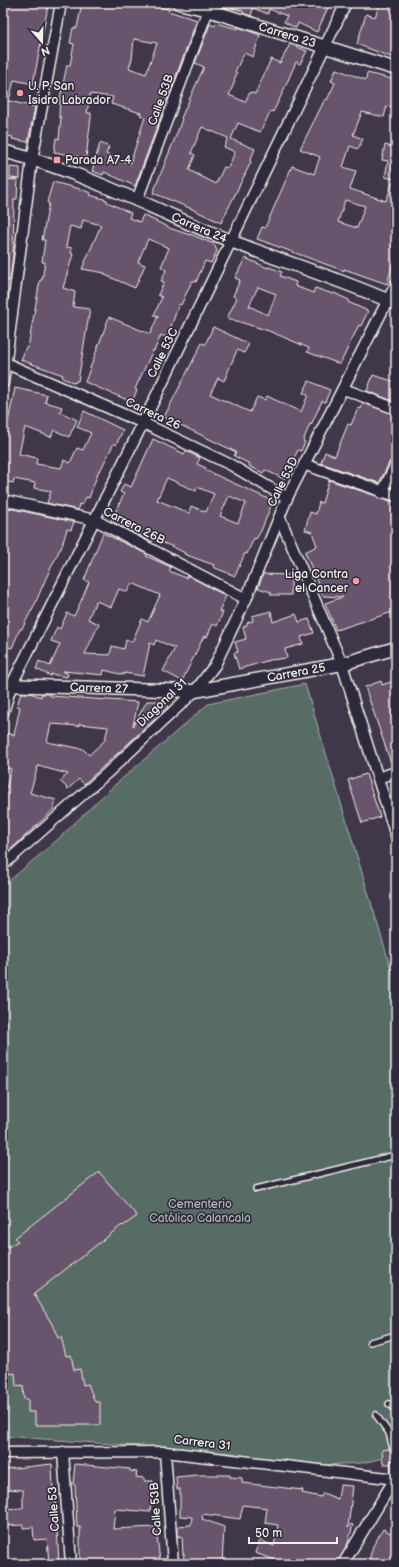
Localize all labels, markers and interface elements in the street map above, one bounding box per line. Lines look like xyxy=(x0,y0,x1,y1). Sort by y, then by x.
street label: Carrera 23 xyxy=(257,19,318,51)
north arrow xyxy=(22,22,62,62)
text: N xyxy=(39,43,51,58)
street label: Calle 53B xyxy=(145,72,177,128)
place label: U. P. San Isidro Labrador xyxy=(28,79,111,108)
marker: U. P. San Isidro Labrador xyxy=(15,88,25,98)
place label: Parada A7-4 xyxy=(65,153,132,168)
marker: Parada A7-4 xyxy=(52,155,62,165)
street label: Carrera 24 xyxy=(169,209,230,246)
street label: Calle 53C xyxy=(144,325,182,380)
street label: Carrera 26 xyxy=(123,395,183,433)
street label: Calle 53D xyxy=(264,454,302,510)
street label: Carrera 26B xyxy=(100,504,168,548)
place label: Liga Contra el Cancer xyxy=(285,567,349,596)
marker: Liga Contra el Cancer xyxy=(351,576,361,586)
street label: Carrera 25 xyxy=(266,660,327,685)
street label: Diagonal 31 xyxy=(134,676,190,730)
street label: Carrera 27 xyxy=(70,680,128,696)
park label: Cementerio Católico Calancala xyxy=(149,1197,251,1226)
street label: Carrera 31 xyxy=(173,1432,231,1454)
street label: Calle 53B xyxy=(147,1482,165,1536)
street label: Calle 53 xyxy=(45,1486,63,1532)
scale bar xyxy=(249,1519,337,1545)
text: 50 m xyxy=(255,1526,282,1541)

